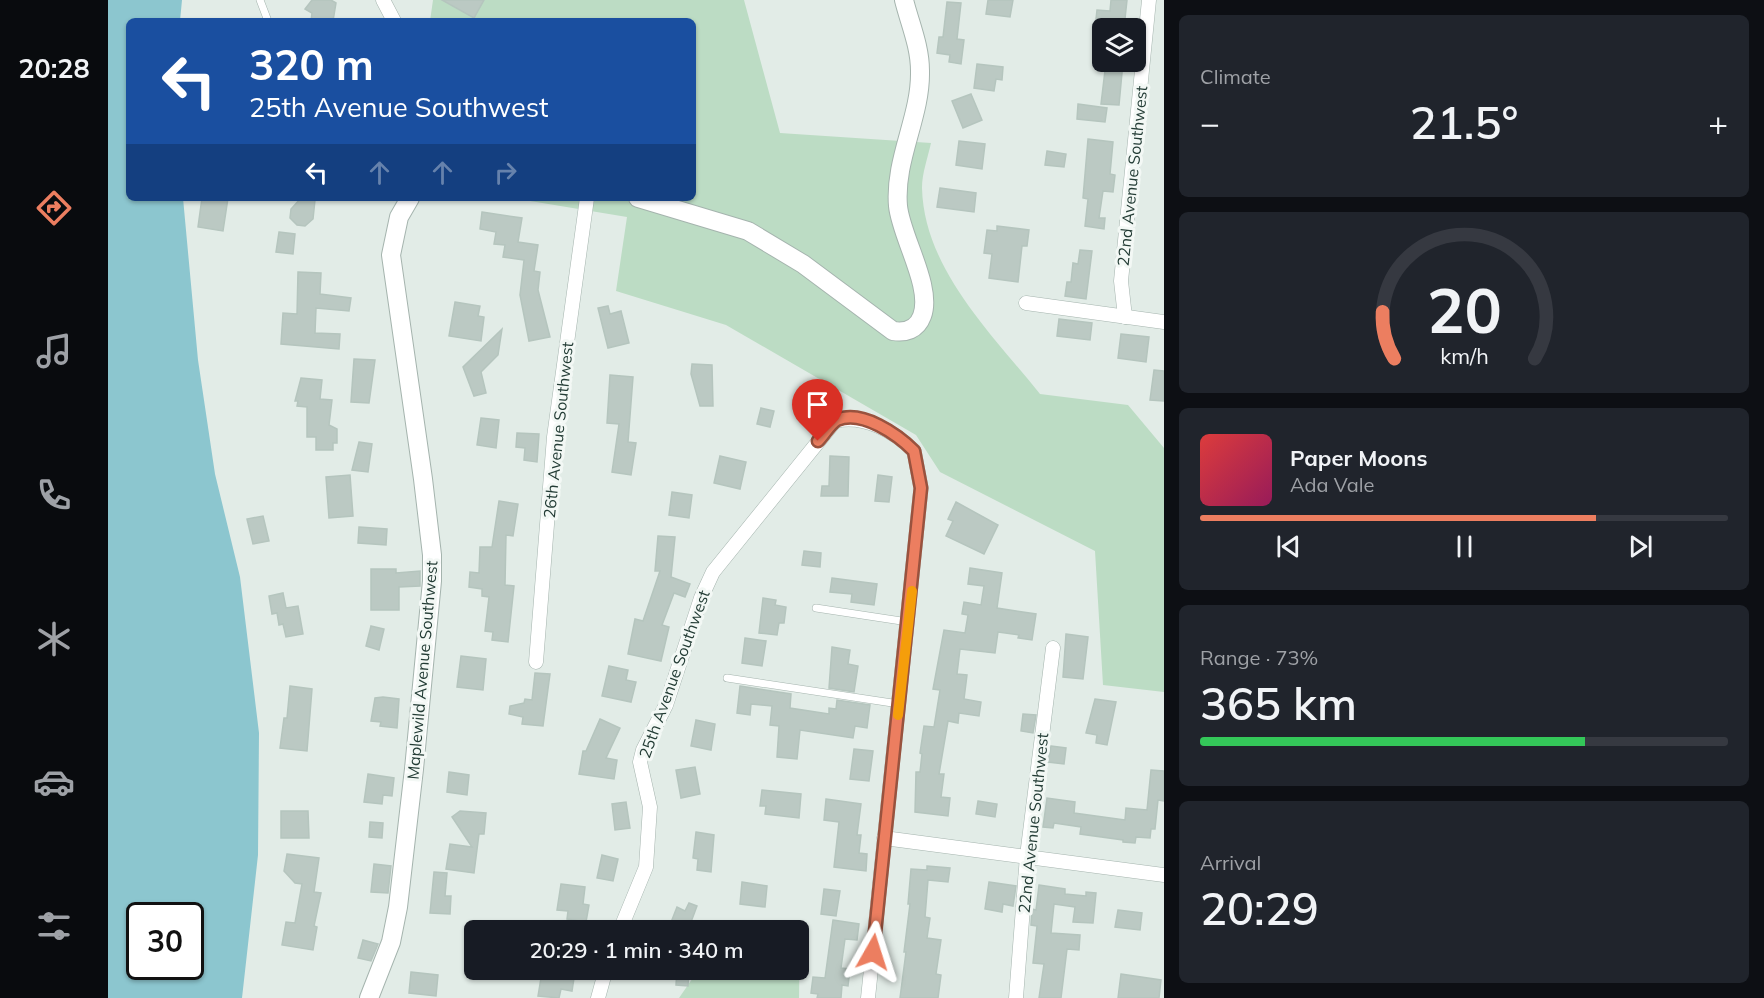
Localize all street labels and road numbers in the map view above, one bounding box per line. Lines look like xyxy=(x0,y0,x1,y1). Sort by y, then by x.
street label: 22nd Avenue Southwest xyxy=(1113,84,1151,267)
street label: 26th Avenue Southwest xyxy=(539,340,577,519)
street label: Maplewild Avenue Southwest xyxy=(402,559,442,780)
street label: 25th Avenue Southwest xyxy=(634,587,714,761)
street label: 22nd Avenue Southwest xyxy=(1014,731,1052,914)

